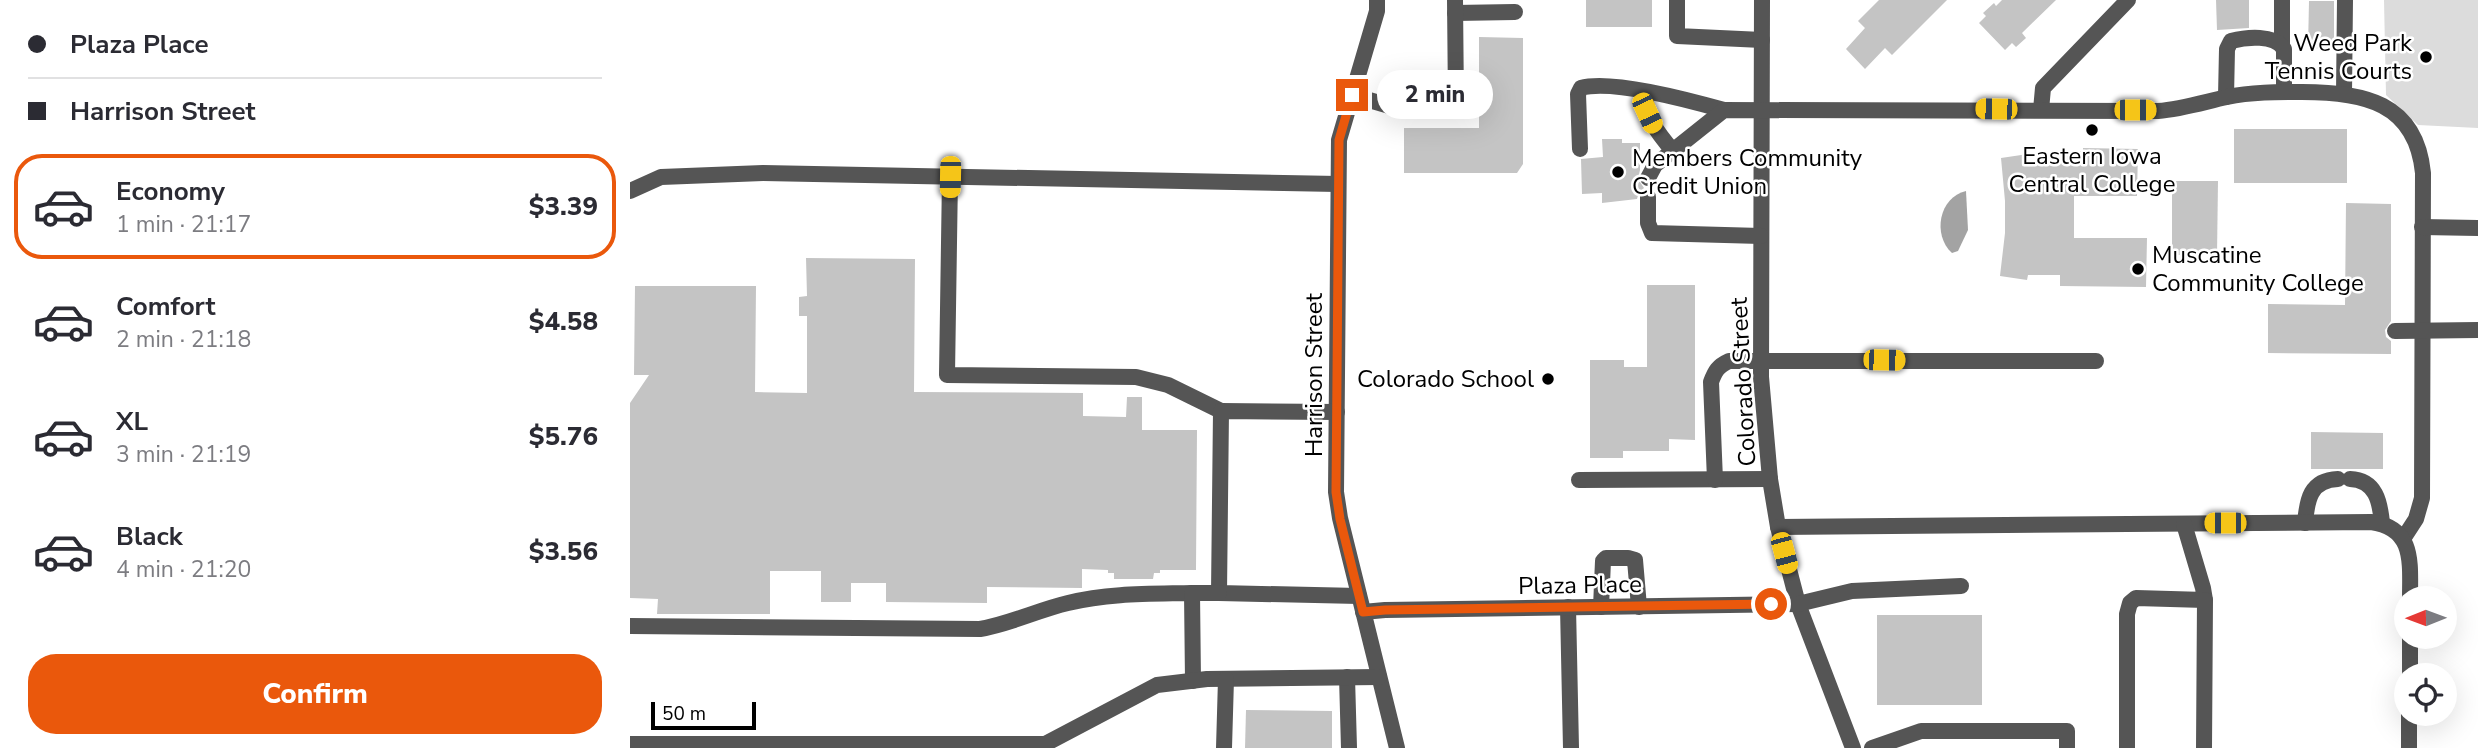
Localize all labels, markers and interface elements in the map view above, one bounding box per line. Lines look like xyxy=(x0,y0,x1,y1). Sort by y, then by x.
text: Plaza Place xyxy=(70,27,208,62)
place label: Weed Park Tennis Courts xyxy=(2265,27,2413,87)
marker: Weed Park Tennis Courts xyxy=(2418,49,2434,65)
callout: 2 min xyxy=(1376,70,1492,119)
route end xyxy=(1336,79,1368,111)
text: 2 min xyxy=(1405,79,1465,110)
car xyxy=(1629,90,1666,136)
text: Harrison Street xyxy=(70,94,256,129)
car xyxy=(1975,98,2018,120)
car xyxy=(2115,100,2157,121)
marker: Eastern Iowa Central College xyxy=(2084,122,2100,138)
place label: Eastern Iowa Central College xyxy=(2009,140,2175,200)
place label: Members Community Credit Union xyxy=(1632,142,1863,202)
car xyxy=(940,156,961,198)
marker: Members Community Credit Union xyxy=(1610,164,1626,180)
text: Economy xyxy=(116,174,225,209)
icon: car xyxy=(32,175,95,238)
text: $3.39 xyxy=(529,189,598,224)
text: 1 min · 21:17 xyxy=(116,209,251,240)
place label: Muscatine Community College xyxy=(2152,239,2364,299)
marker: Muscatine Community College xyxy=(2130,261,2146,277)
text: Comfort xyxy=(116,289,216,324)
icon: car xyxy=(32,290,95,353)
street label: Harrison Street xyxy=(1298,292,1330,457)
street label: Colorado Street xyxy=(1723,296,1763,467)
text: $4.58 xyxy=(529,304,598,339)
text: 2 min · 21:18 xyxy=(116,324,251,355)
car xyxy=(1863,349,1906,371)
place label: Colorado School xyxy=(1357,363,1534,395)
marker: Colorado School xyxy=(1540,371,1556,387)
text: XL xyxy=(116,404,148,439)
icon: car xyxy=(32,405,95,468)
text: $5.76 xyxy=(529,419,598,454)
text: 3 min · 21:19 xyxy=(116,439,251,470)
car xyxy=(2205,513,2247,534)
text: Black xyxy=(116,519,183,554)
icon: car xyxy=(32,520,95,583)
car xyxy=(1769,530,1800,576)
text: $3.56 xyxy=(529,534,598,569)
text: 4 min · 21:20 xyxy=(116,554,251,585)
street label: Plaza Place xyxy=(1518,568,1642,602)
north arrow xyxy=(2394,586,2457,649)
map controls xyxy=(2394,586,2457,726)
route start xyxy=(1755,588,1787,620)
button: Confirm xyxy=(28,654,602,734)
button: locate xyxy=(2394,663,2457,726)
scale bar xyxy=(651,699,756,731)
text: 50 m xyxy=(662,701,706,727)

